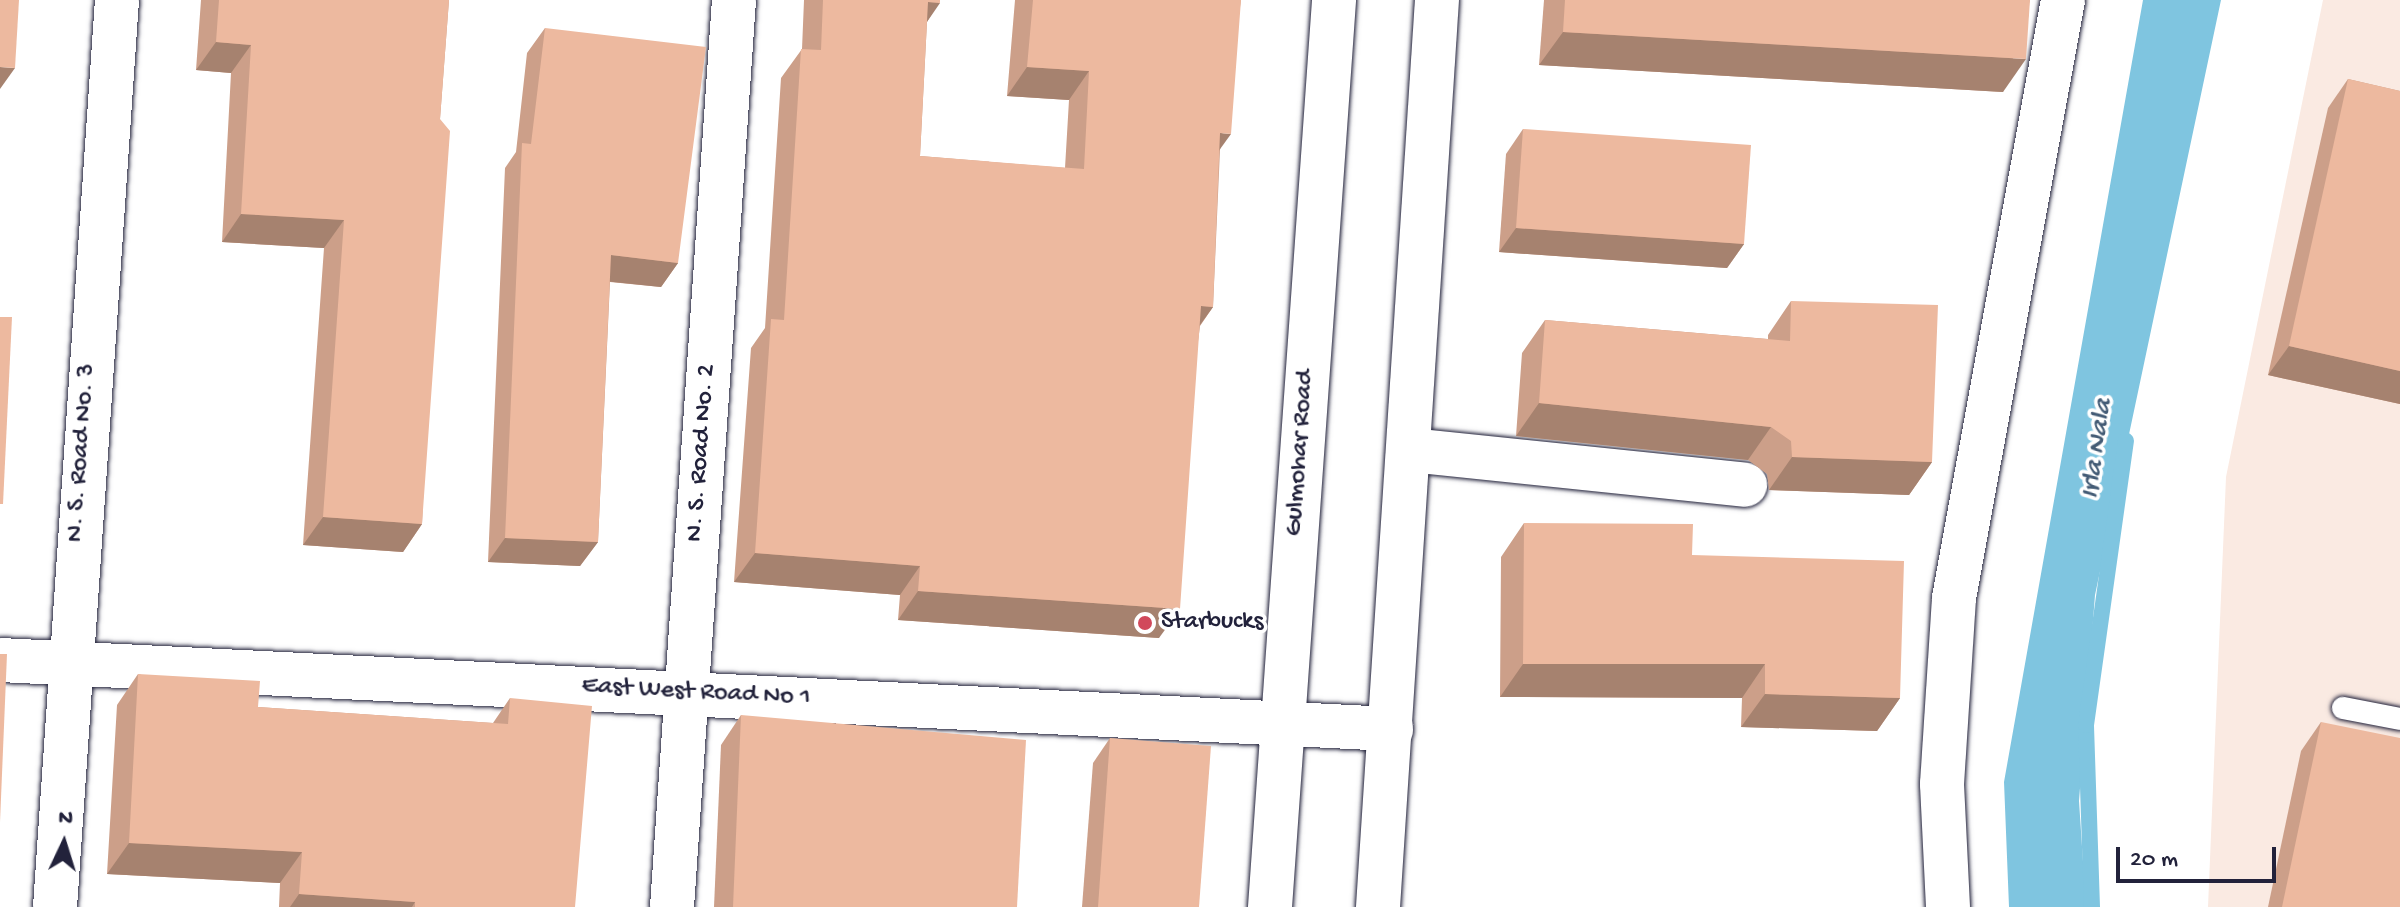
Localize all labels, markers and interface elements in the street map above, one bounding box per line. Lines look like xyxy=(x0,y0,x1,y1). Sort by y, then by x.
street label: N. S. Road No. 3 xyxy=(60,363,104,543)
street label: N. S. Road No. 2 xyxy=(680,363,724,543)
street label: Gulmohar Road xyxy=(1280,369,1322,537)
water label: Irla Nala xyxy=(2074,397,2122,501)
place label: Starbucks xyxy=(1161,607,1263,639)
marker: Starbucks xyxy=(1136,614,1154,632)
street label: East West Road No 1 xyxy=(581,671,811,715)
north arrow xyxy=(24,803,104,883)
text: N xyxy=(58,806,74,833)
scale bar xyxy=(2120,831,2280,881)
text: 20 m xyxy=(2130,846,2178,875)

